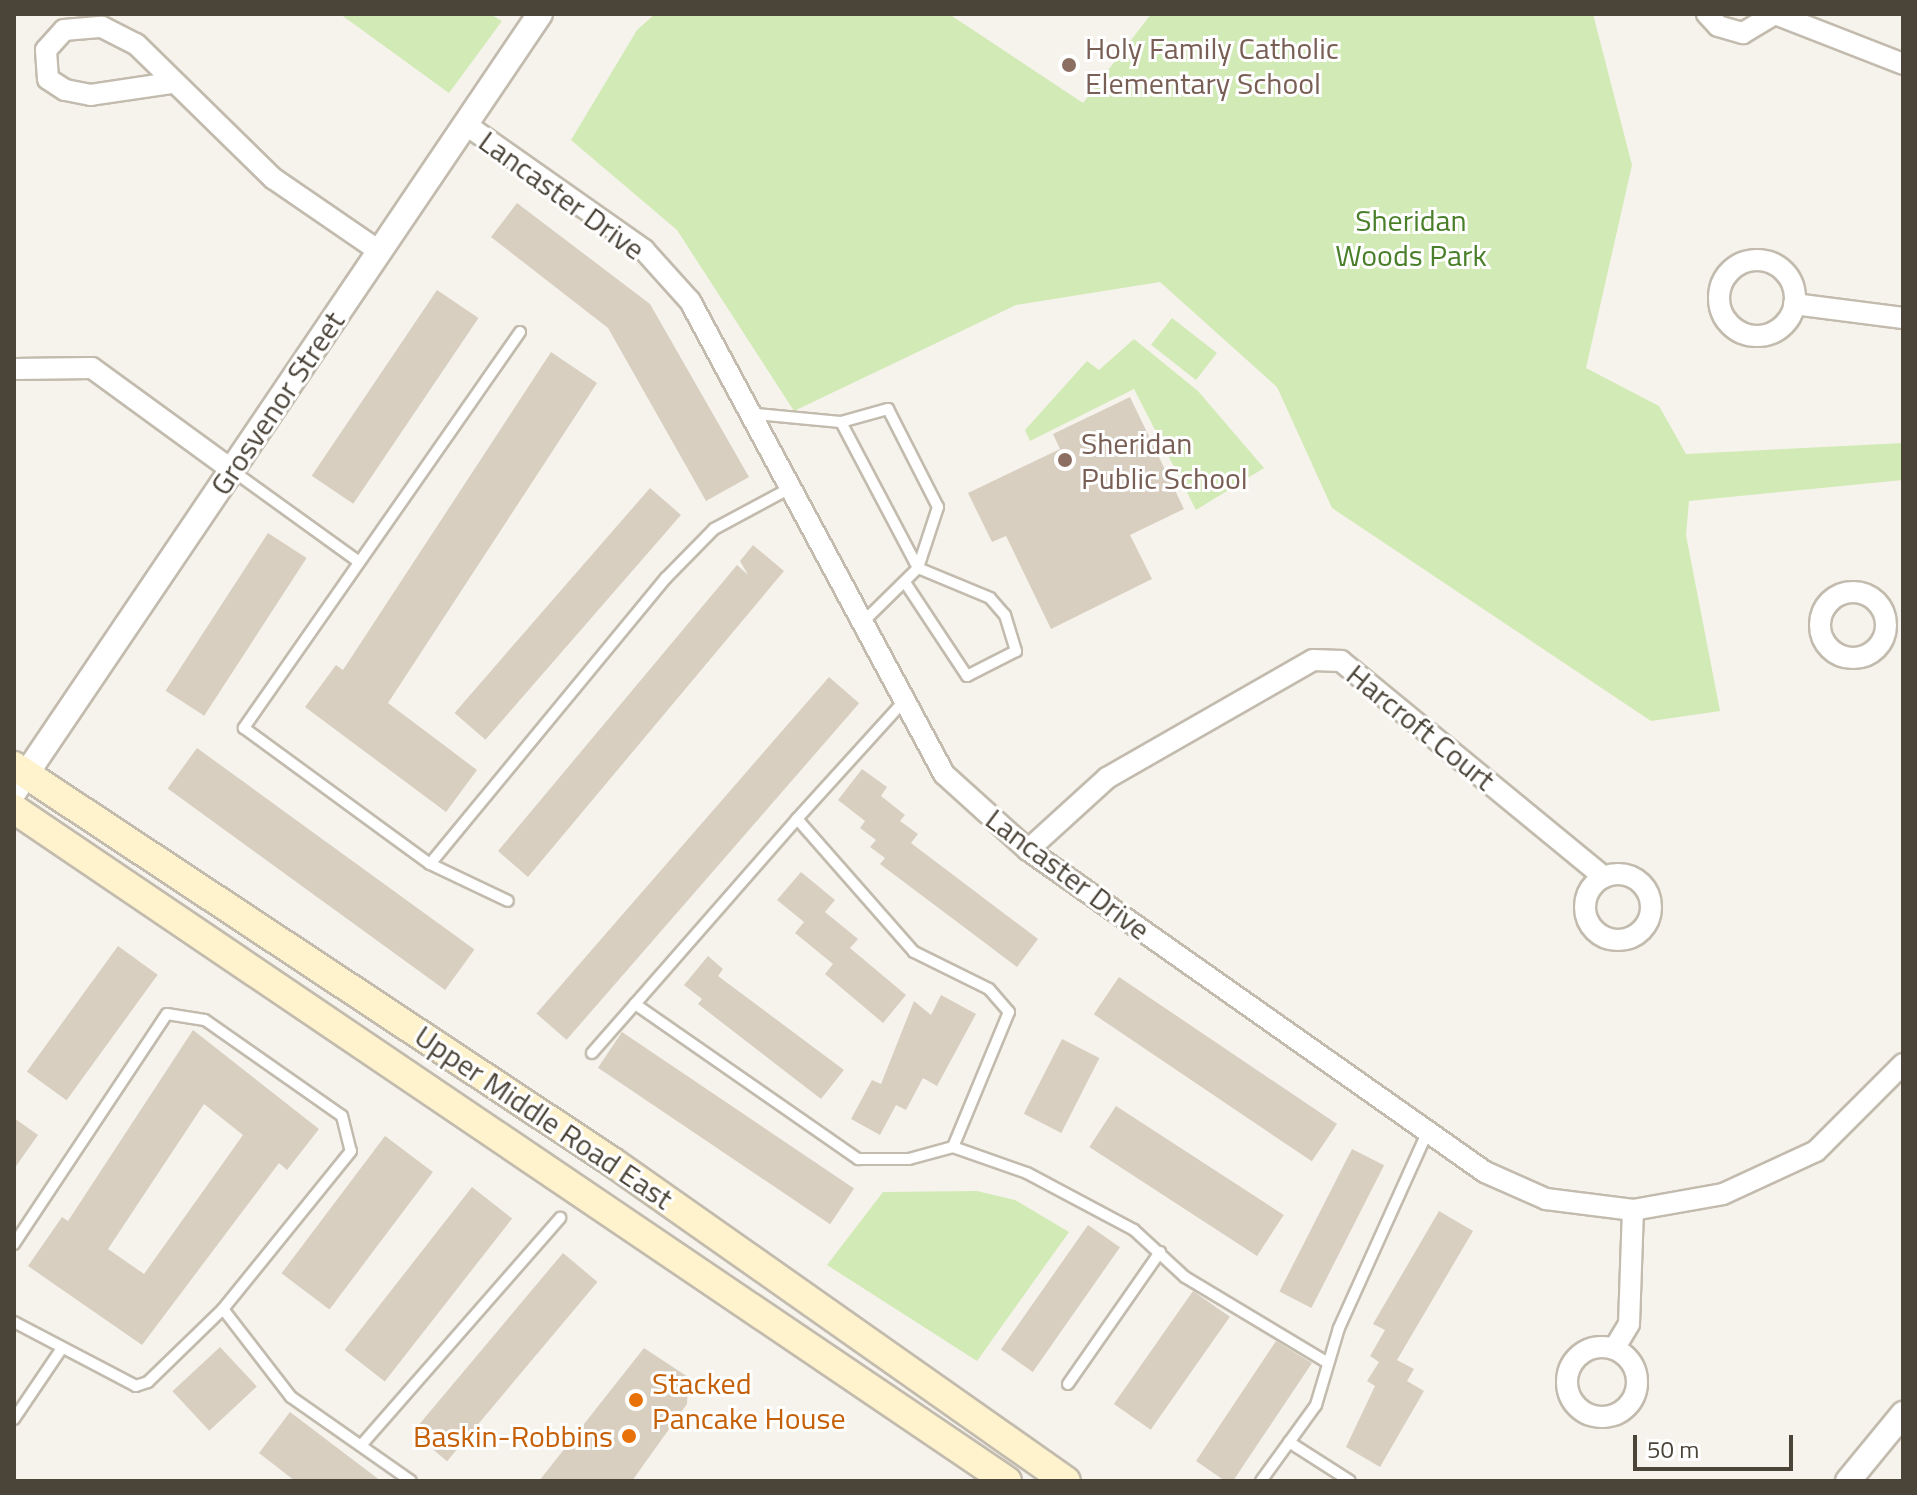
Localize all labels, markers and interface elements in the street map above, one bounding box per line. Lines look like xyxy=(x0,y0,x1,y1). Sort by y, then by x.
place label: Holy Family Catholic Elementary School xyxy=(1085,30,1339,100)
marker: Holy Family Catholic Elementary School xyxy=(1060,56,1078,74)
street label: Lancaster Drive xyxy=(472,123,652,267)
park label: Sheridan Woods Park xyxy=(1335,202,1487,272)
street label: Grosvenor Street xyxy=(202,304,352,502)
place label: Sheridan Public School xyxy=(1081,425,1248,496)
marker: Sheridan Public School xyxy=(1056,451,1074,469)
street label: Harcroft Court xyxy=(1340,656,1502,798)
street label: Lancaster Drive xyxy=(979,801,1157,947)
street label: Upper Middle Road East xyxy=(408,1017,680,1217)
place label: Stacked Pancake House xyxy=(652,1365,846,1436)
marker: Stacked Pancake House xyxy=(627,1391,645,1409)
place label: Baskin-Robbins xyxy=(413,1418,613,1454)
scale bar xyxy=(1637,1419,1797,1469)
marker: Baskin-Robbins xyxy=(620,1427,638,1445)
text: 50 m xyxy=(1647,1431,1699,1467)

